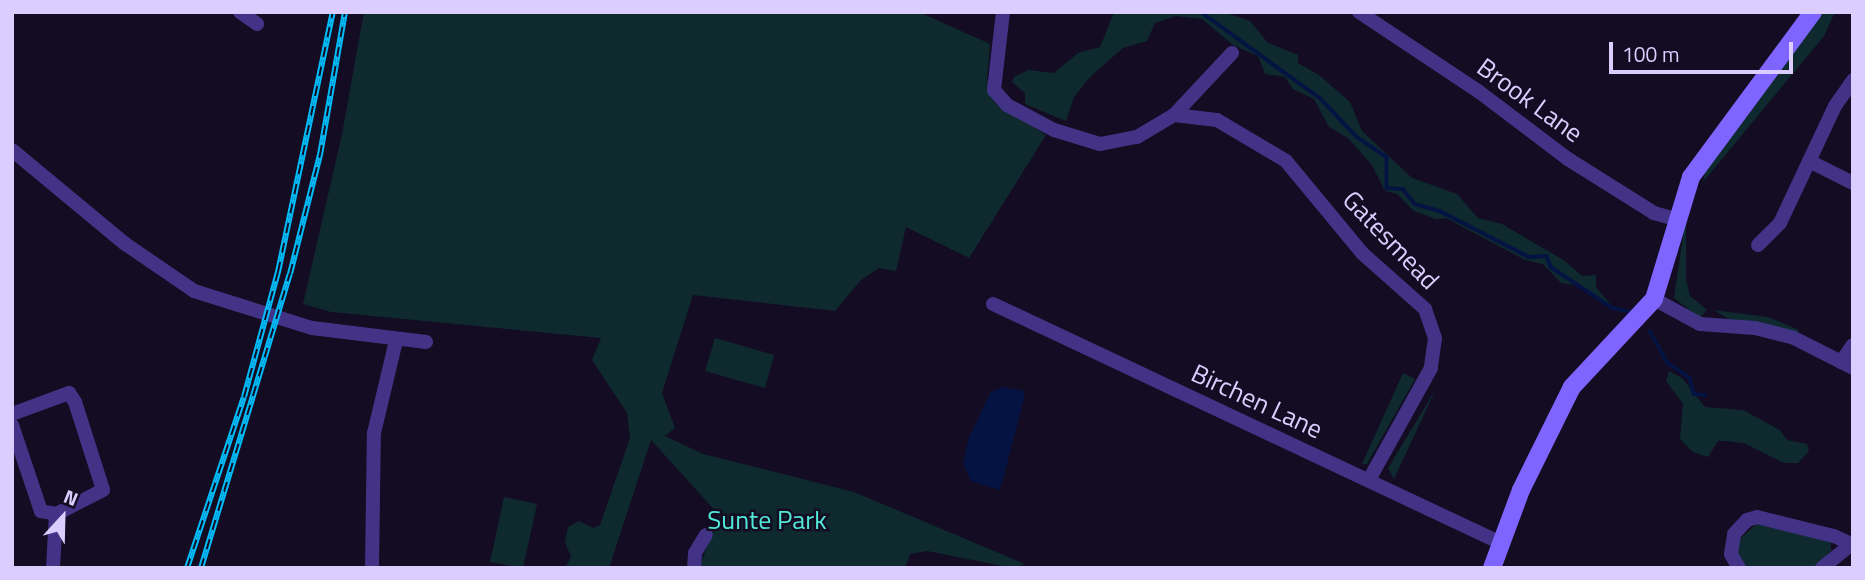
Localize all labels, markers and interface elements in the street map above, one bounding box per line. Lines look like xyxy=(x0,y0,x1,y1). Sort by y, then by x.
scale bar xyxy=(1613,28,1797,72)
text: 100 m xyxy=(1622,38,1679,70)
street label: Brook Lane xyxy=(1471,51,1589,149)
street label: Gatesmead xyxy=(1336,184,1446,296)
street label: Birchen Lane xyxy=(1186,357,1328,445)
text: N xyxy=(60,481,83,513)
north arrow xyxy=(28,482,98,552)
park label: Sunte Park xyxy=(707,504,827,536)

